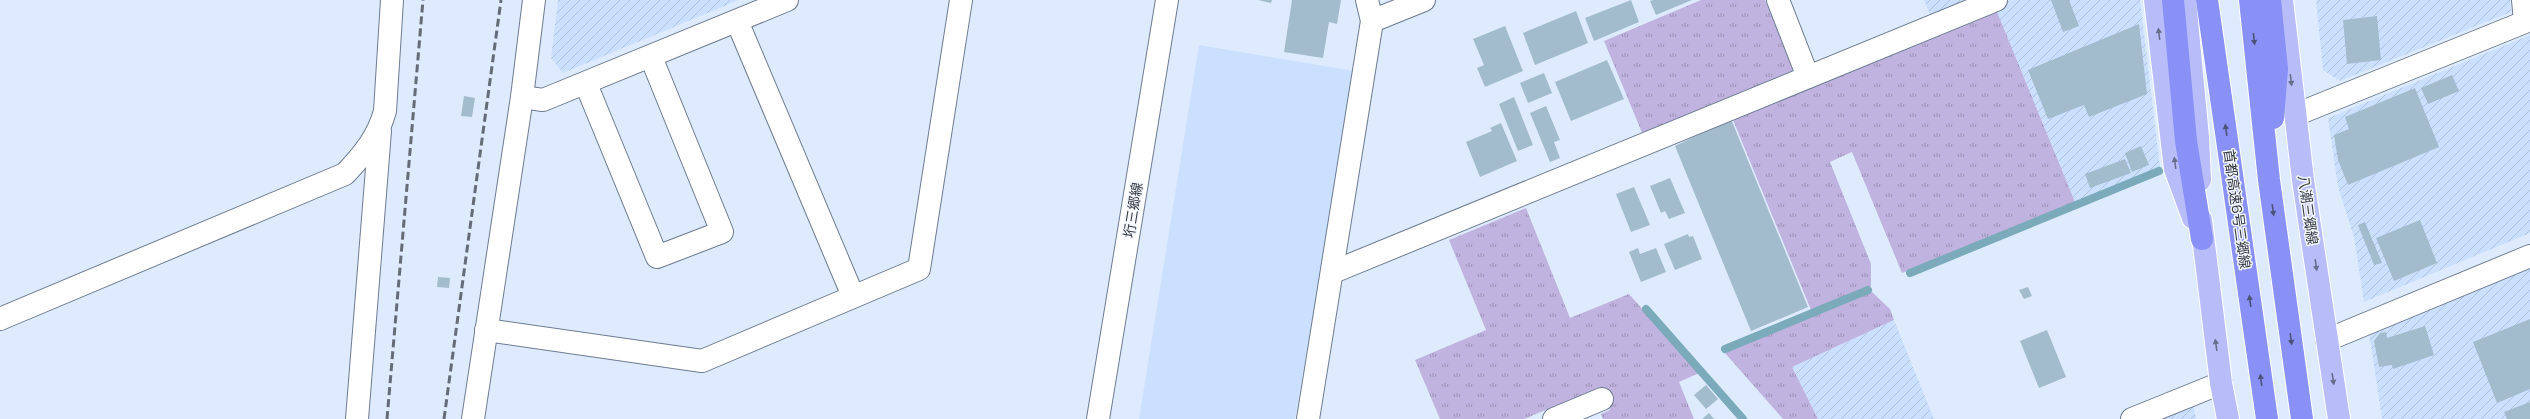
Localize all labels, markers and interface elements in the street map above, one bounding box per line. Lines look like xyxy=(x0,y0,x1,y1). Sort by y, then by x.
one-way arrow xyxy=(2156,28,2162,40)
one-way arrow xyxy=(2251,33,2258,45)
one-way arrow xyxy=(2288,74,2294,87)
one-way arrow xyxy=(2223,124,2229,136)
street label: 首都高速6号三郷線 xyxy=(2220,148,2254,270)
one-way arrow xyxy=(2172,157,2178,169)
street label: 八潮三郷線 xyxy=(2294,174,2322,246)
street label: 垳三郷線 xyxy=(1120,181,1146,239)
one-way arrow xyxy=(2270,204,2276,216)
one-way arrow xyxy=(2313,259,2319,271)
one-way arrow xyxy=(2247,294,2253,307)
one-way arrow xyxy=(2288,332,2294,345)
one-way arrow xyxy=(2213,339,2219,351)
one-way arrow xyxy=(2330,372,2336,385)
one-way arrow xyxy=(2258,374,2264,386)

